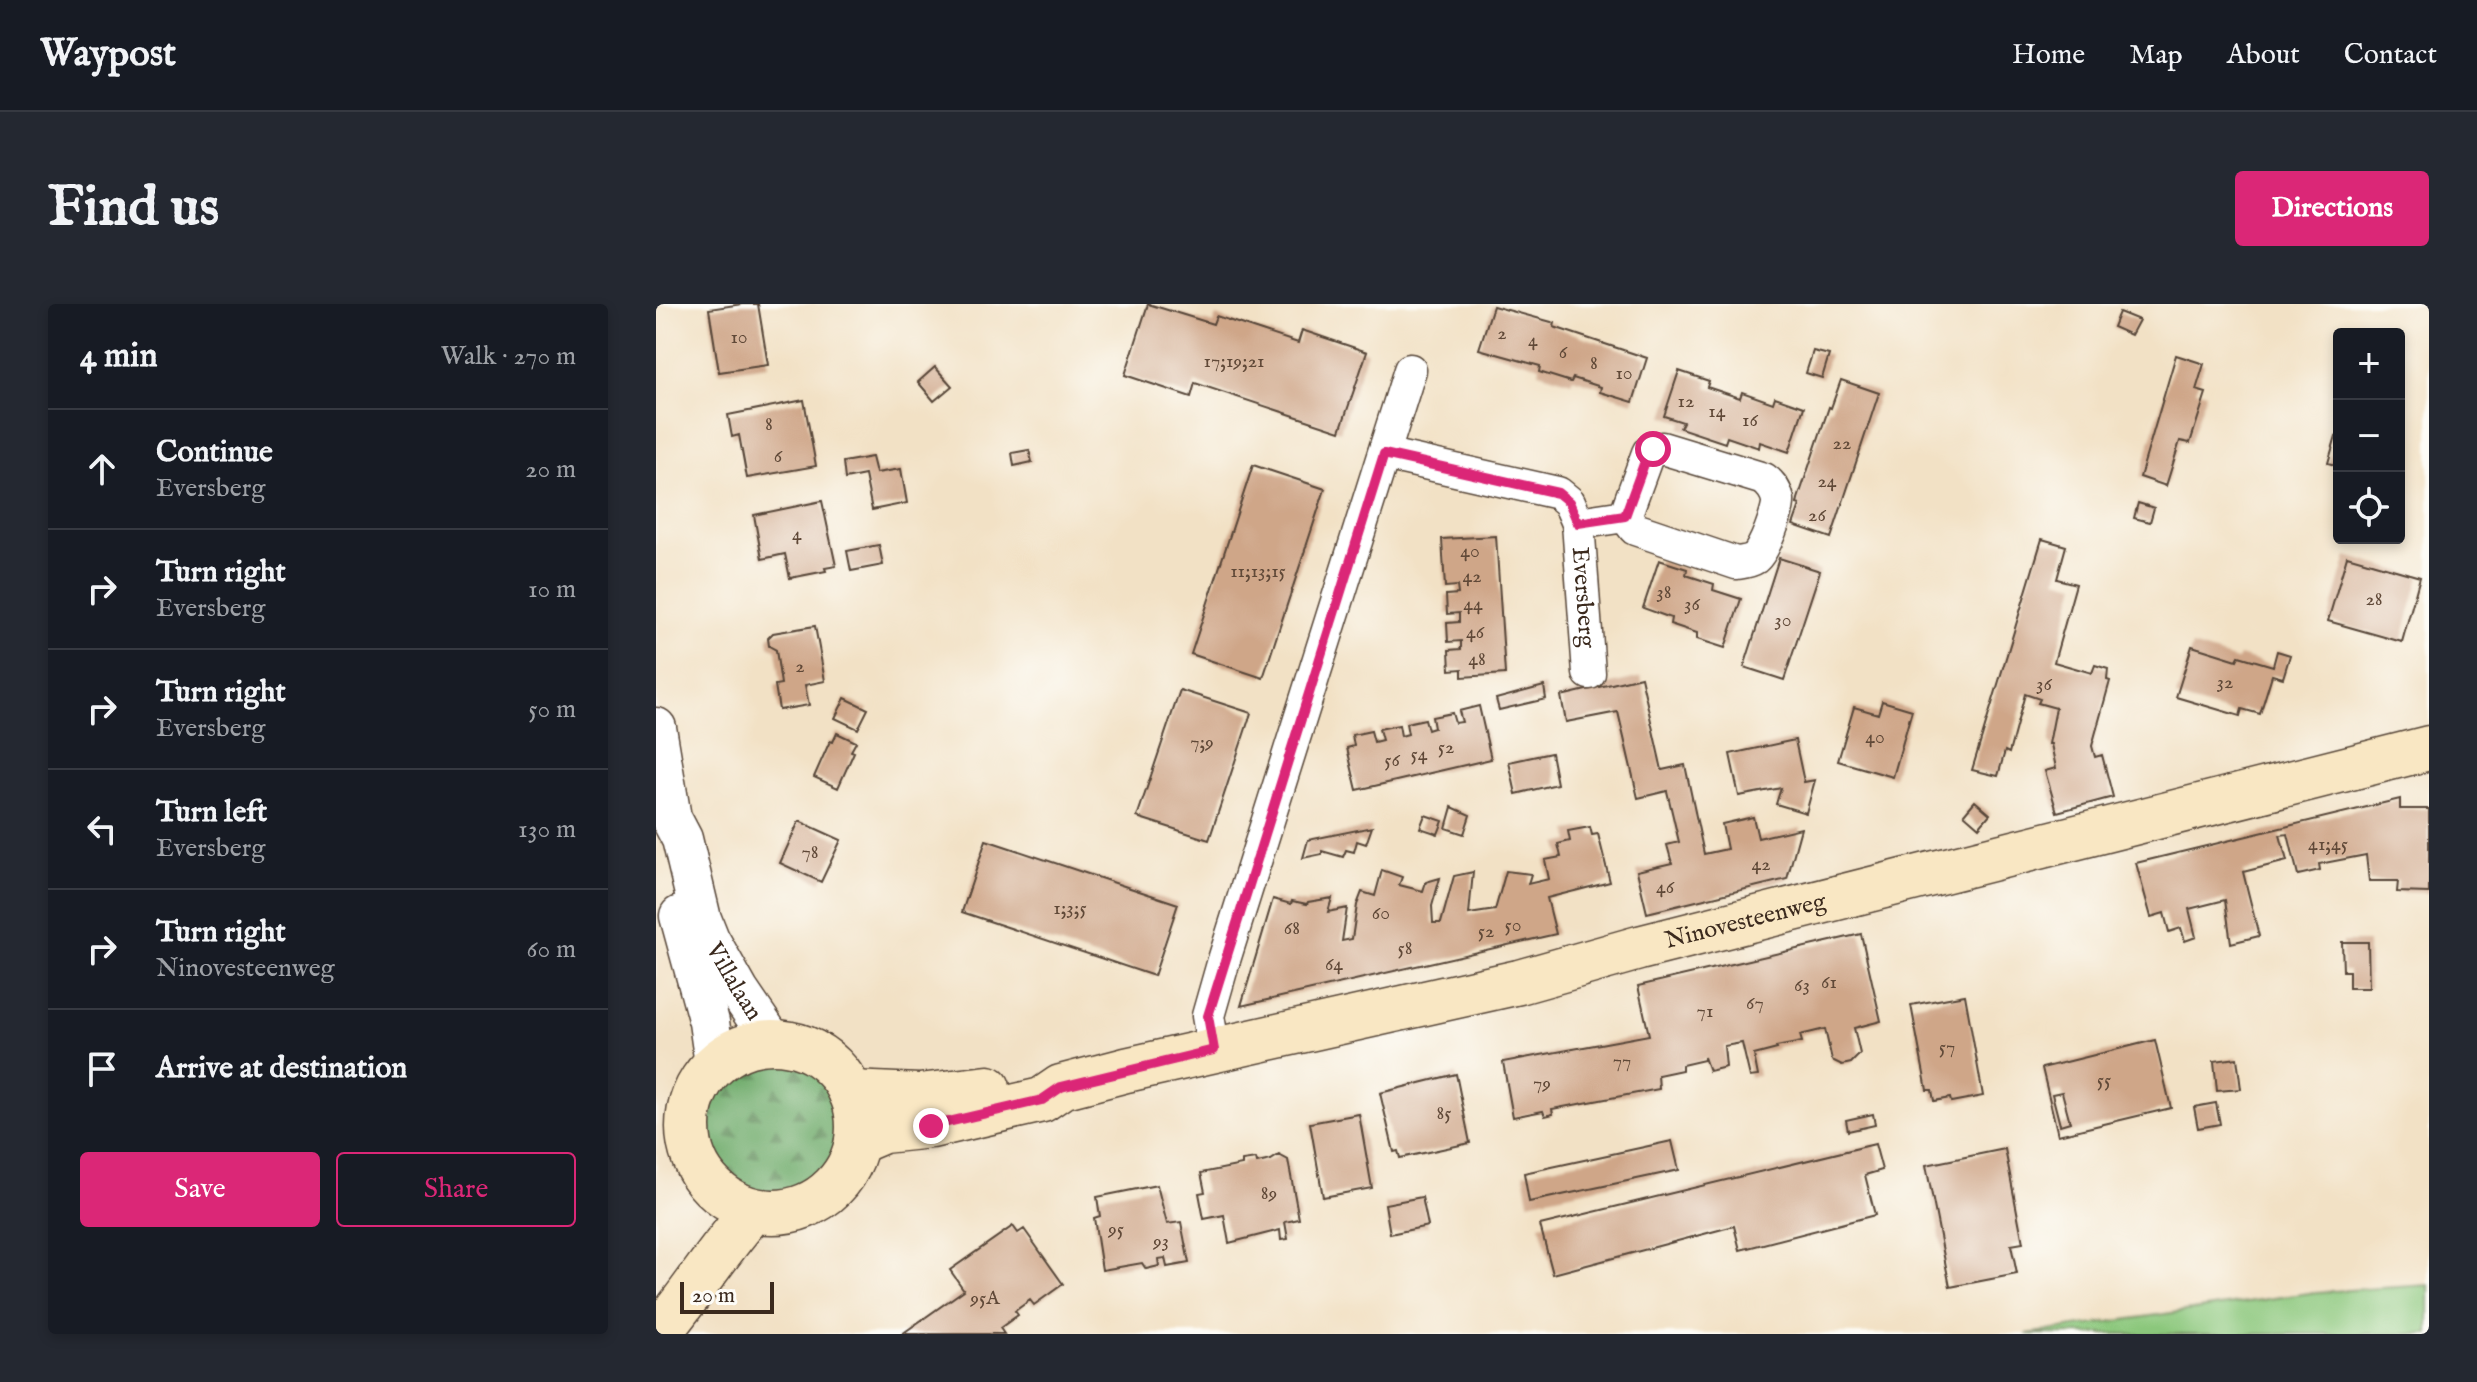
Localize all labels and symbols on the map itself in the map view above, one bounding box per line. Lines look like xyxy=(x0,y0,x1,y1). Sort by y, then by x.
house number: 2 xyxy=(1497,321,1507,346)
house number: 10 xyxy=(730,325,748,350)
house number: 4 xyxy=(1528,328,1538,353)
house number: 6 xyxy=(1559,340,1568,365)
house number: 17;19;21 xyxy=(1203,349,1265,374)
house number: 8 xyxy=(1590,351,1598,376)
house number: 10 xyxy=(1615,361,1633,386)
house number: 12 xyxy=(1678,389,1694,414)
house number: 14 xyxy=(1708,399,1726,424)
house number: 16 xyxy=(1742,408,1759,433)
house number: 8 xyxy=(765,412,773,437)
route start xyxy=(1635,431,1671,467)
house number: 22 xyxy=(1833,431,1851,456)
house number: 6 xyxy=(774,444,783,469)
house number: 24 xyxy=(1817,469,1837,494)
house number: 26 xyxy=(1808,503,1826,528)
house number: 4 xyxy=(792,522,802,547)
house number: 40 xyxy=(1460,539,1480,564)
street label: Eversberg xyxy=(1564,546,1603,650)
house number: 11;13;15 xyxy=(1230,559,1286,584)
house number: 42 xyxy=(1462,564,1482,589)
house number: 38 xyxy=(1656,580,1672,605)
house number: 28 xyxy=(2365,587,2383,612)
house number: 44 xyxy=(1463,592,1483,617)
house number: 36 xyxy=(1684,592,1701,617)
house number: 30 xyxy=(1774,608,1792,633)
house number: 46 xyxy=(1466,620,1485,645)
house number: 48 xyxy=(1468,647,1486,672)
house number: 2 xyxy=(795,654,805,679)
house number: 32 xyxy=(2217,670,2233,695)
house number: 36 xyxy=(2036,672,2053,697)
house number: 40 xyxy=(1865,725,1885,750)
house number: 7;9 xyxy=(1190,730,1214,755)
house number: 52 xyxy=(1438,735,1454,760)
house number: 54 xyxy=(1411,742,1428,767)
house number: 56 xyxy=(1384,748,1400,773)
house number: 41;45 xyxy=(2308,832,2348,857)
house number: 78 xyxy=(801,840,819,865)
house number: 42 xyxy=(1751,852,1771,877)
house number: 46 xyxy=(1656,875,1675,900)
street label: Ninovesteenweg xyxy=(1662,886,1830,956)
house number: 1;3;5 xyxy=(1053,896,1087,921)
house number: 60 xyxy=(1372,901,1390,926)
house number: 50 xyxy=(1505,913,1522,938)
house number: 68 xyxy=(1284,916,1300,941)
house number: 52 xyxy=(1478,919,1494,944)
street label: Villalaan xyxy=(698,936,770,1027)
house number: 58 xyxy=(1397,936,1413,961)
house number: 64 xyxy=(1325,952,1343,977)
house number: 61 xyxy=(1821,970,1837,995)
house number: 63 xyxy=(1794,973,1810,998)
house number: 67 xyxy=(1746,991,1764,1016)
house number: 71 xyxy=(1697,999,1713,1024)
house number: 57 xyxy=(1939,1035,1955,1060)
house number: 77 xyxy=(1613,1049,1631,1074)
house number: 55 xyxy=(2097,1068,2111,1093)
house number: 79 xyxy=(1533,1071,1551,1096)
house number: 85 xyxy=(1436,1101,1452,1126)
route end xyxy=(913,1108,949,1144)
house number: 89 xyxy=(1261,1181,1277,1206)
house number: 95 xyxy=(1107,1217,1124,1242)
house number: 93 xyxy=(1152,1229,1169,1254)
scale bar xyxy=(680,1278,774,1314)
house number: 95A xyxy=(969,1286,1000,1311)

